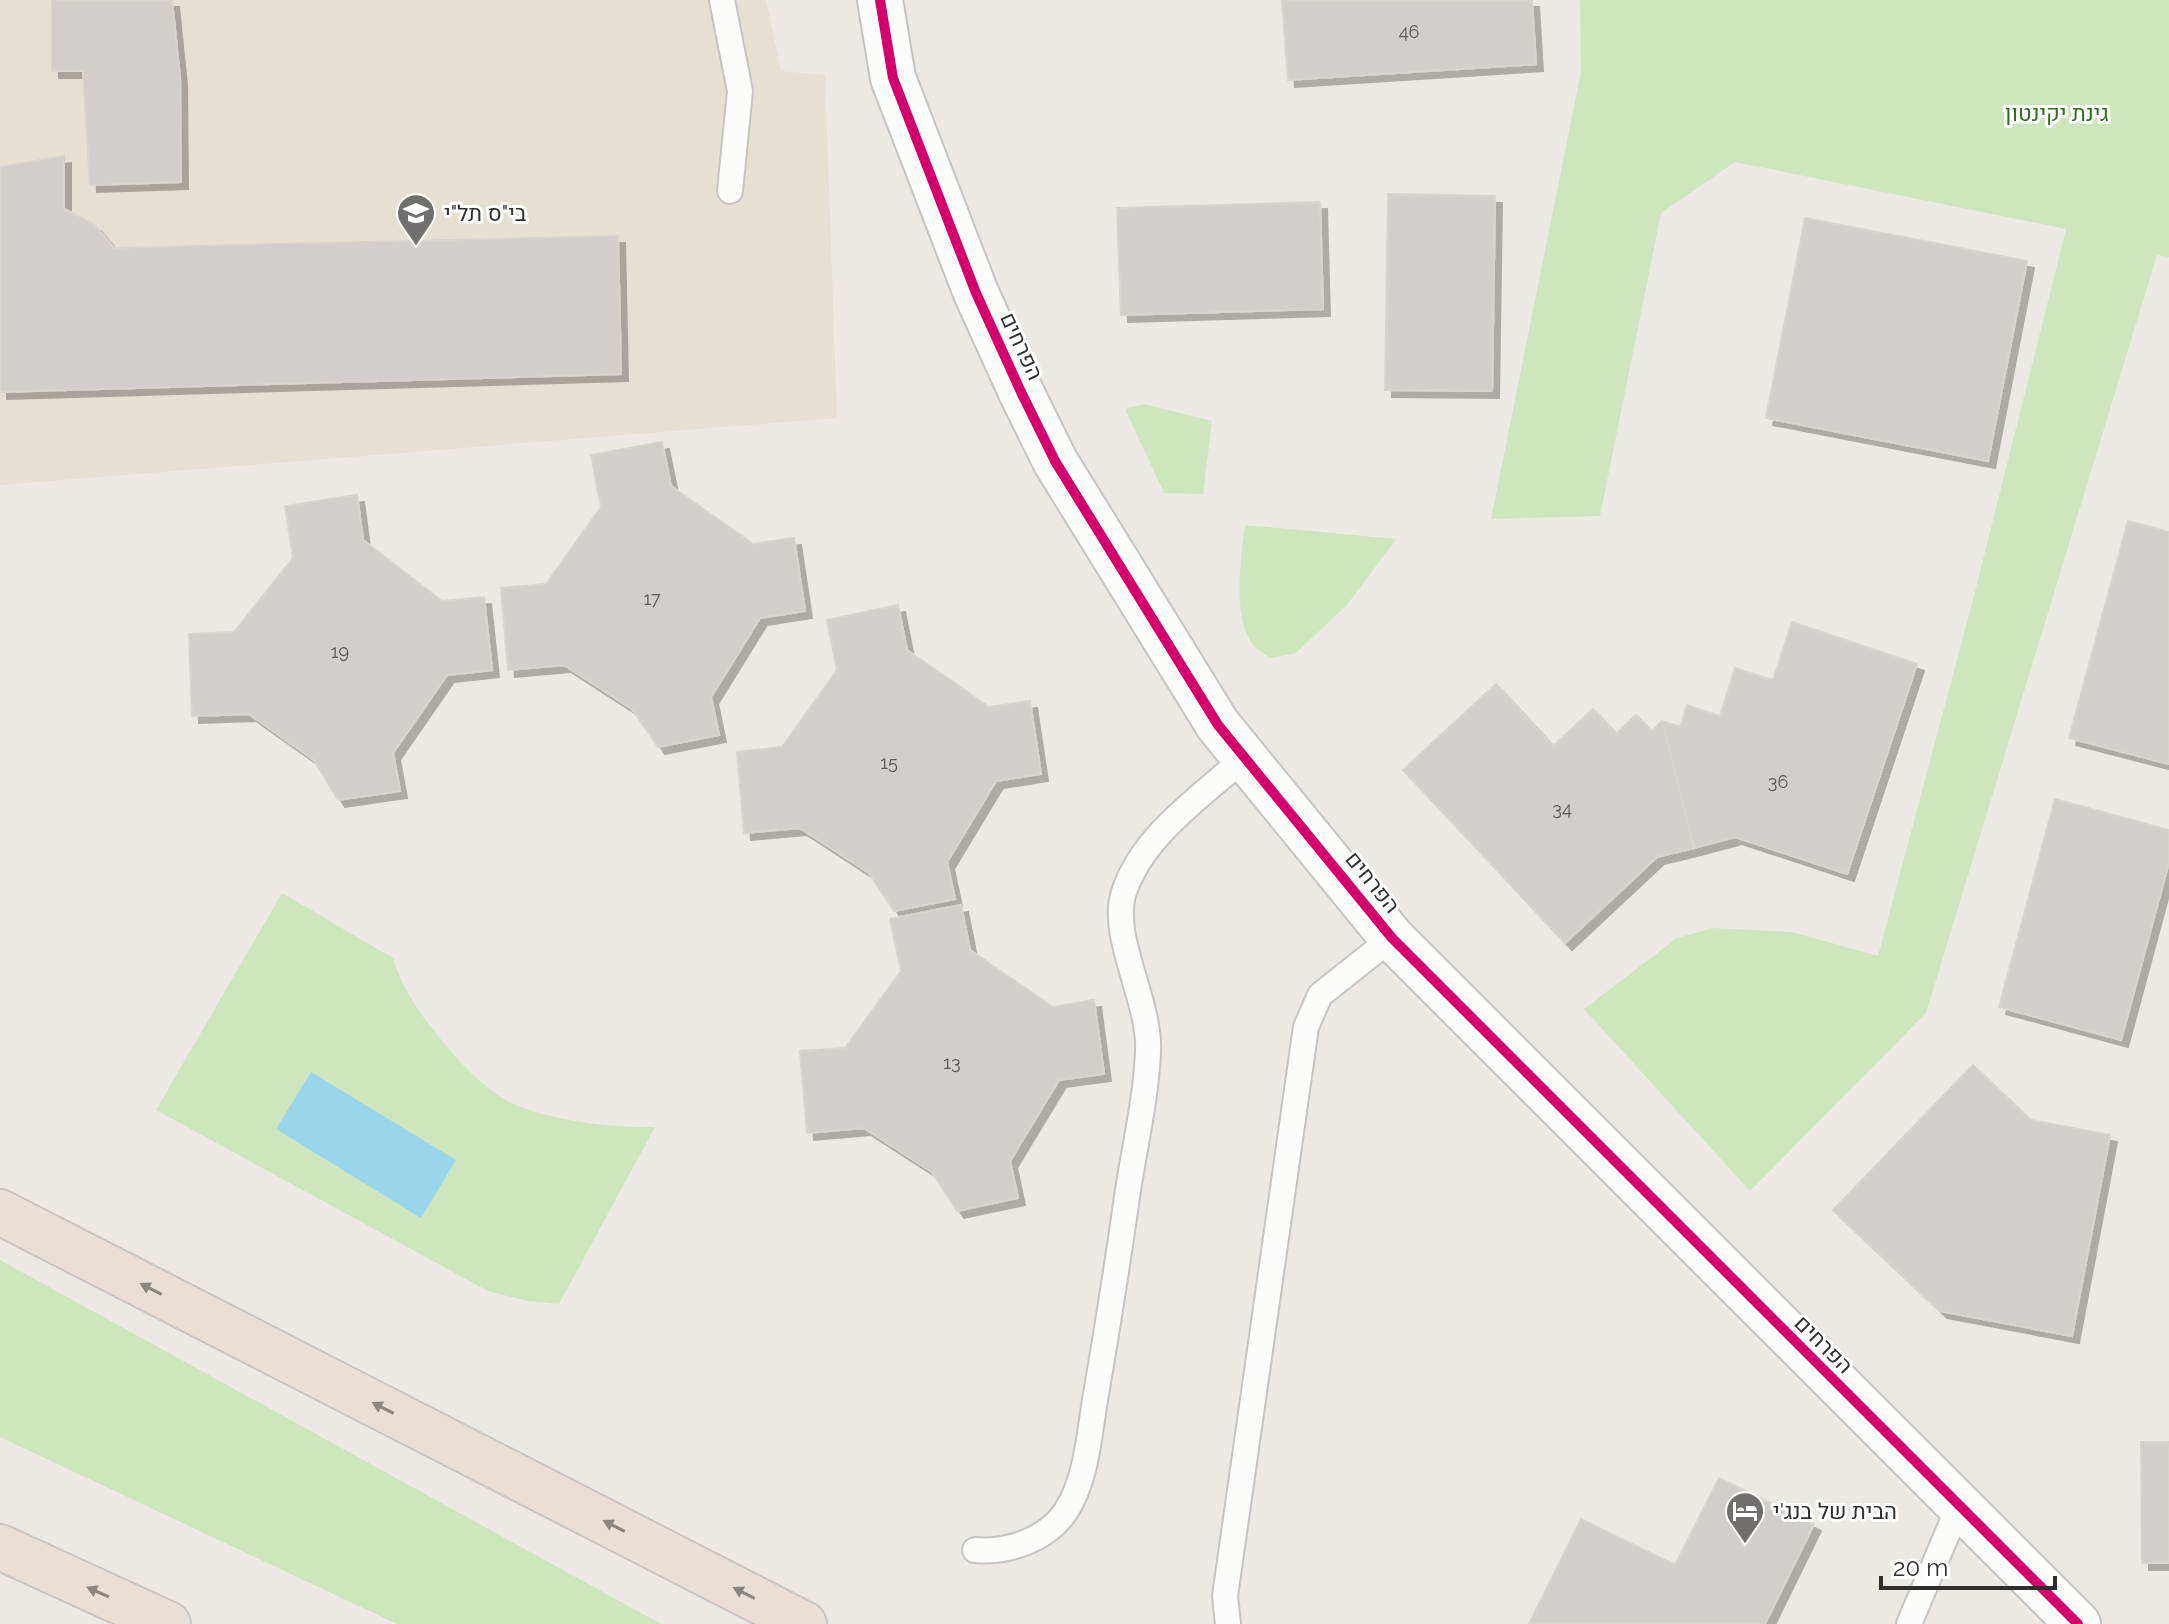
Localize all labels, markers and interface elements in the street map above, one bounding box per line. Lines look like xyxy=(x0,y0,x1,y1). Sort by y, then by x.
house number: 46 xyxy=(1399,21,1419,42)
park label: גינת יקינטון xyxy=(2005,100,2109,126)
school or university icon: בי"ס תל"י xyxy=(395,192,437,247)
place label: בי"ס תל"י xyxy=(444,200,527,226)
street label: הפרחים xyxy=(995,308,1049,384)
house number: 17 xyxy=(643,588,661,609)
house number: 19 xyxy=(331,641,349,662)
house number: 15 xyxy=(880,752,898,773)
house number: 36 xyxy=(1768,771,1788,792)
house number: 34 xyxy=(1552,798,1572,819)
street label: הפרחים xyxy=(1340,846,1406,918)
house number: 13 xyxy=(943,1052,961,1073)
one-way arrow xyxy=(140,1283,163,1296)
street label: הפרחים xyxy=(1790,1310,1858,1378)
one-way arrow xyxy=(371,1401,394,1414)
hotel icon: הבית של בנג'י xyxy=(1724,1490,1766,1545)
place label: הבית של בנג'י xyxy=(1773,1498,1897,1524)
one-way arrow xyxy=(603,1519,626,1533)
scale bar xyxy=(1881,1540,2055,1590)
text: 20 m xyxy=(1893,1553,1948,1582)
one-way arrow xyxy=(86,1585,109,1598)
one-way arrow xyxy=(733,1586,756,1599)

